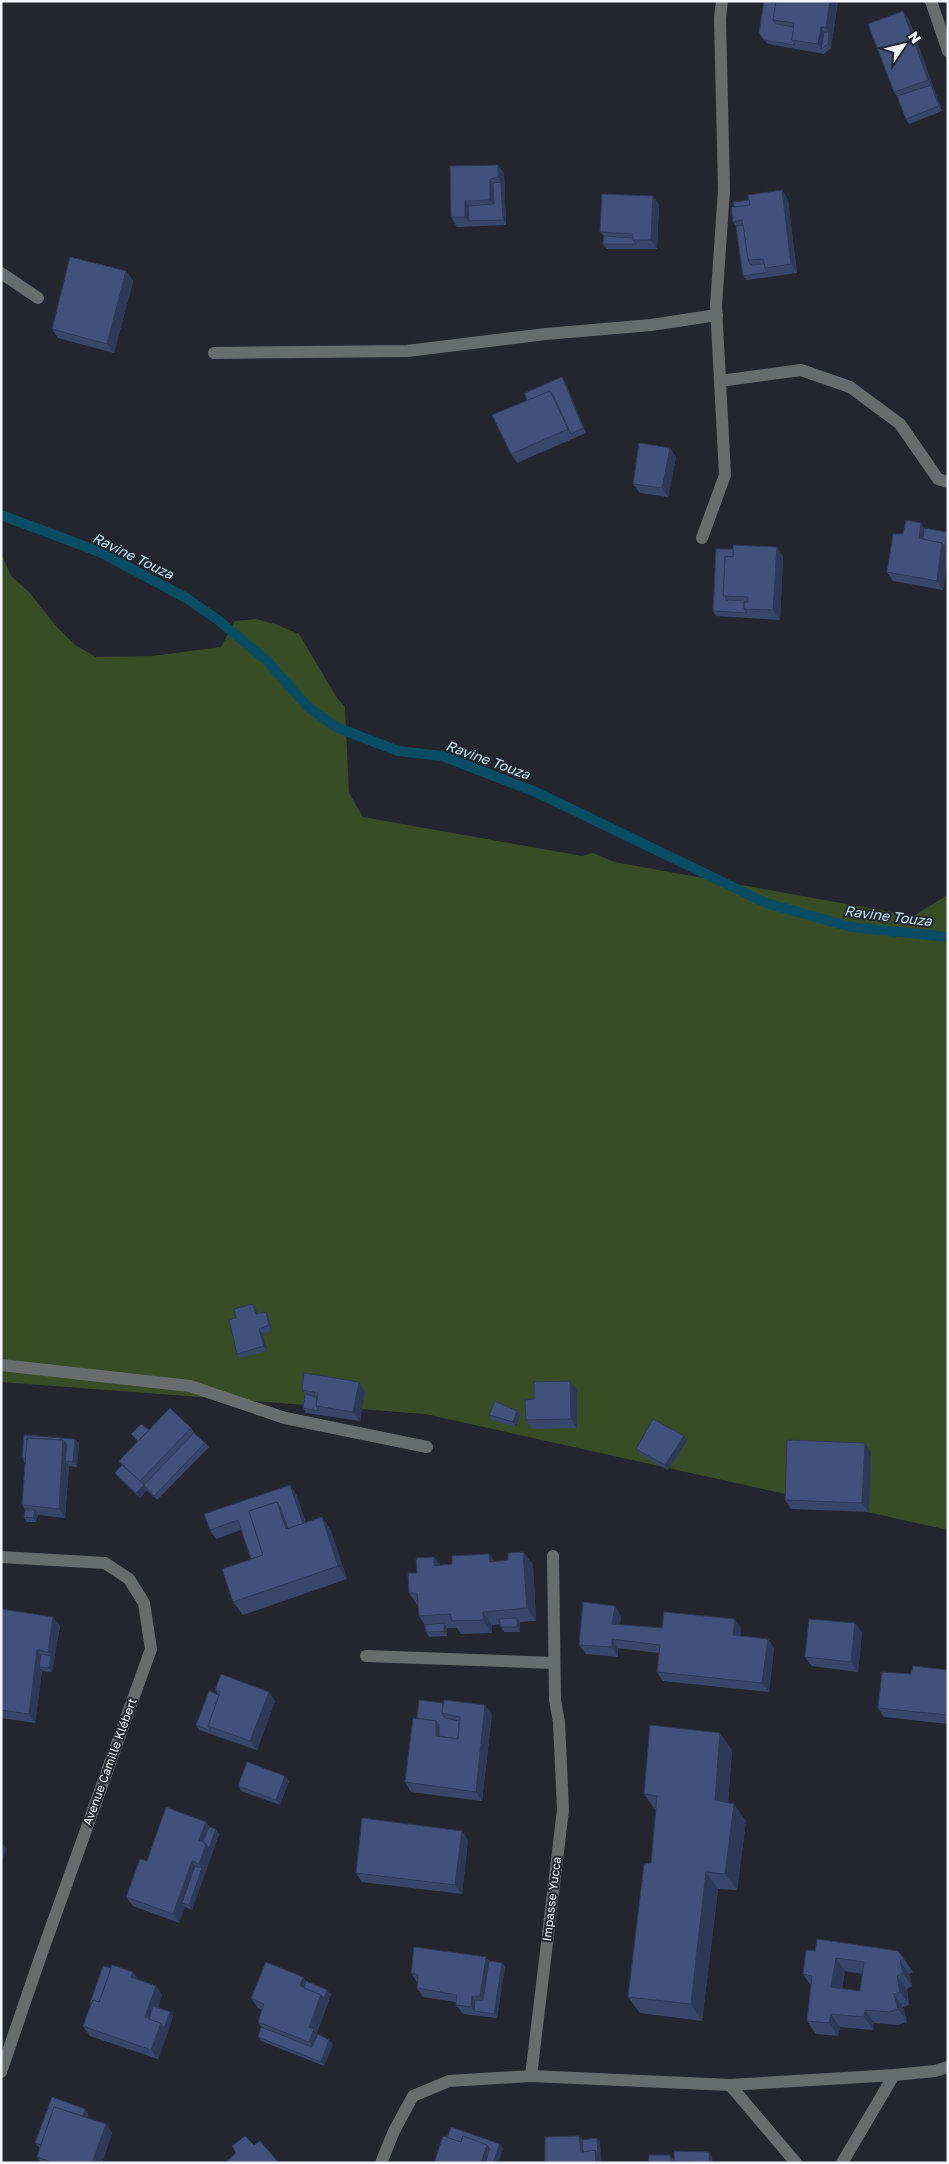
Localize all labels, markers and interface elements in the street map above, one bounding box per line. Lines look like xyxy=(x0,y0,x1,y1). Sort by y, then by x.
north arrow xyxy=(879,20,929,70)
text: N xyxy=(905,28,925,46)
water label: Ravine Touza xyxy=(90,529,178,583)
water label: Ravine Touza xyxy=(444,736,534,783)
water label: Ravine Touza xyxy=(843,902,934,929)
street label: Avenue Camille Klébert xyxy=(79,1696,140,1828)
street label: Impasse Yucca xyxy=(539,1856,564,1942)

